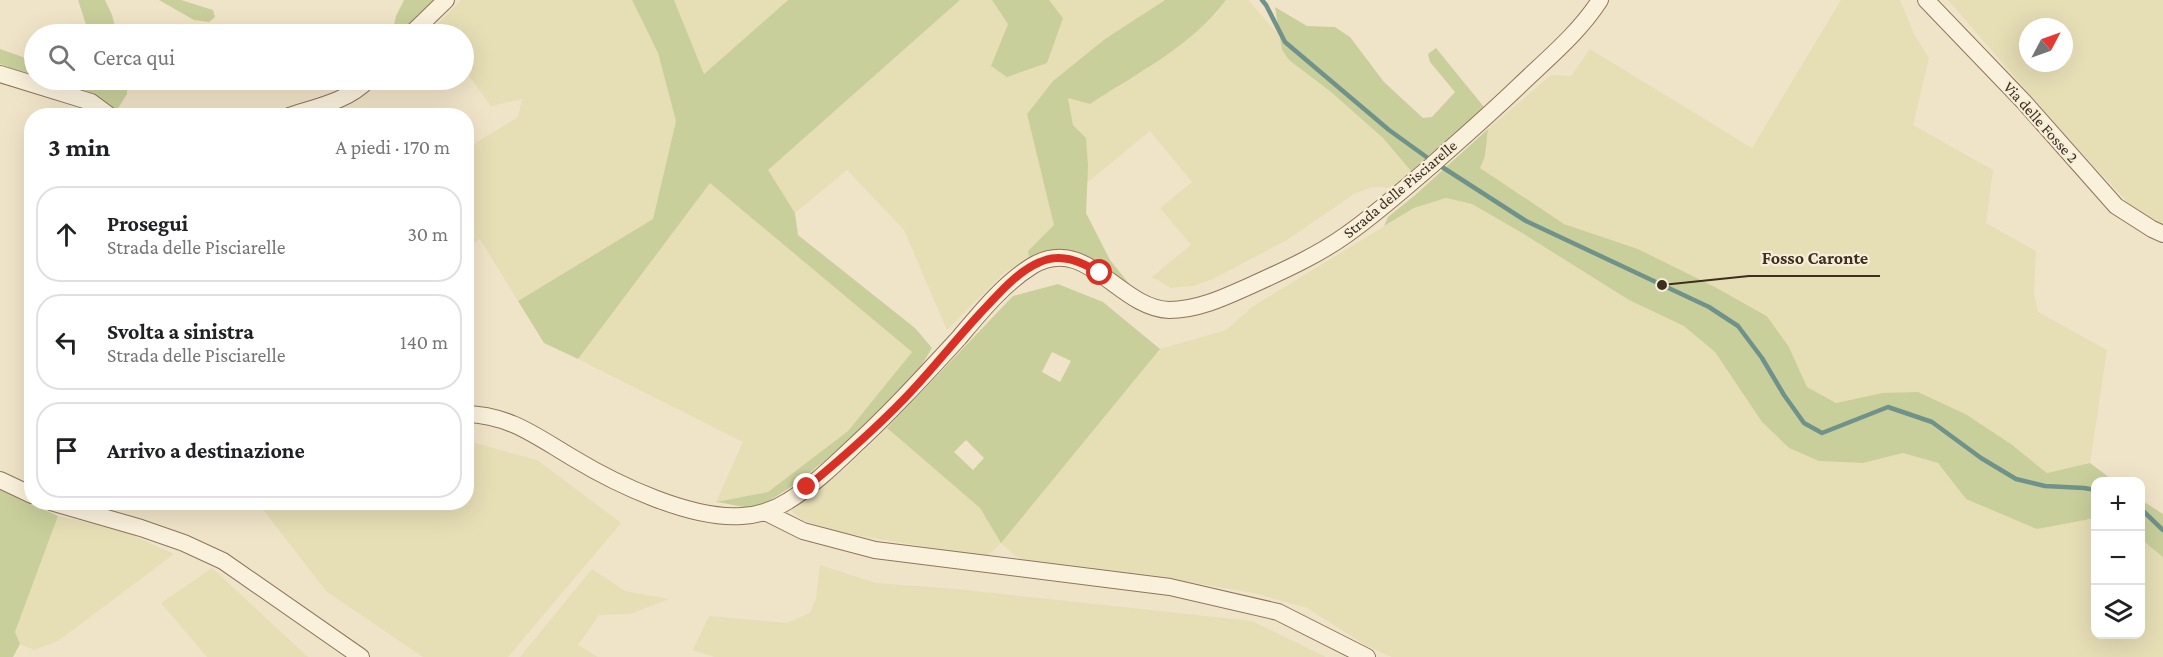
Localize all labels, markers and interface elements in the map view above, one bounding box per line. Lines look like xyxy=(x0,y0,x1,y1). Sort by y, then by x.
north arrow xyxy=(2019,18,2073,72)
search box xyxy=(24,24,474,90)
icon: search xyxy=(45,41,78,74)
text: Cerca qui xyxy=(93,45,175,70)
street label: Via delle Fosse 2 xyxy=(2000,78,2082,166)
text: 3 min xyxy=(48,133,110,162)
text: A piedi · 170 m xyxy=(336,136,450,158)
street label: Strada delle Pisciarelle xyxy=(1340,137,1460,241)
text: Prosegui xyxy=(107,211,188,236)
icon: ahead xyxy=(50,218,83,251)
text: 30 m xyxy=(407,223,448,245)
text: Strada delle Pisciarelle xyxy=(107,236,286,258)
callout: Fosso Caronte xyxy=(1749,240,1880,276)
text: Fosso Caronte xyxy=(1762,248,1868,268)
route start xyxy=(1086,259,1112,285)
text: Svolta a sinistra xyxy=(107,319,254,344)
icon: left xyxy=(50,326,83,359)
text: 140 m xyxy=(400,331,448,353)
text: Strada delle Pisciarelle xyxy=(107,344,286,366)
icon: arrive xyxy=(50,434,83,467)
text: Arrivo a destinazione xyxy=(107,438,305,463)
route end xyxy=(793,473,819,499)
map controls xyxy=(2091,477,2145,639)
button: + xyxy=(2091,477,2145,531)
button: − xyxy=(2091,531,2145,585)
button: layers xyxy=(2091,585,2145,639)

